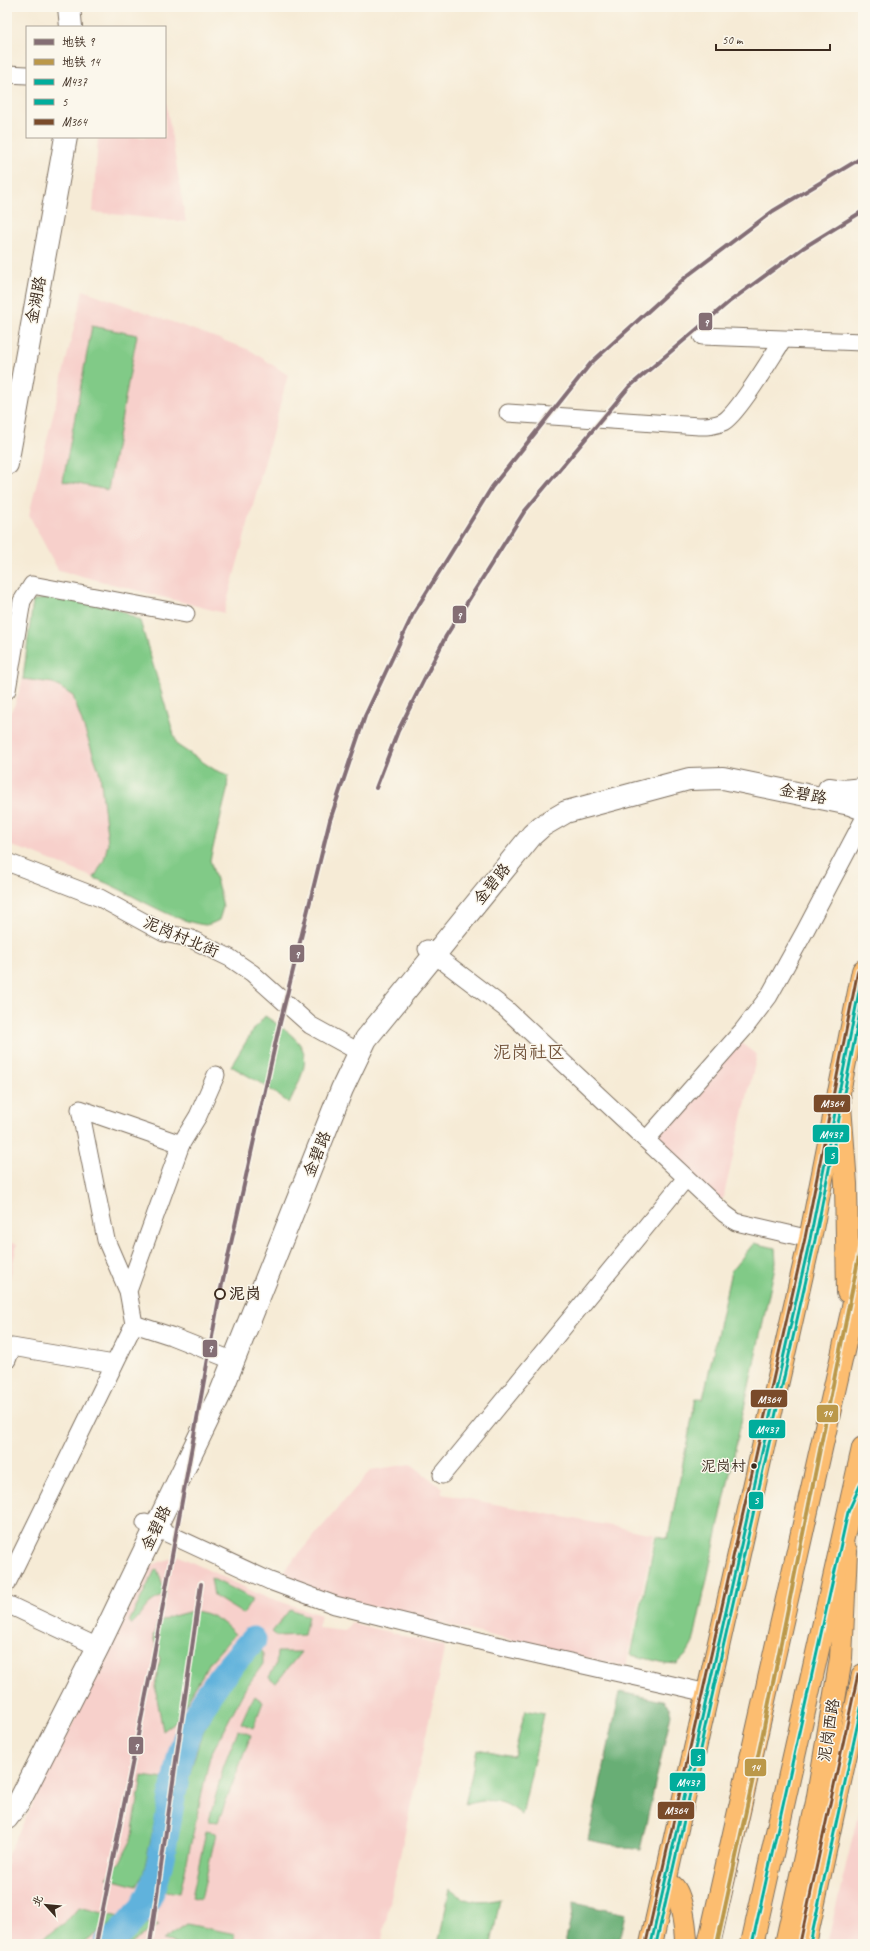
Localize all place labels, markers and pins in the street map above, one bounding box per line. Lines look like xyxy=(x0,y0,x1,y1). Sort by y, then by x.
place label: 泥岗 xyxy=(229,1284,261,1304)
marker: 泥岗 xyxy=(214,1288,226,1300)
place label: 泥岗村 xyxy=(701,1457,746,1476)
marker: 泥岗村 xyxy=(749,1461,759,1471)

